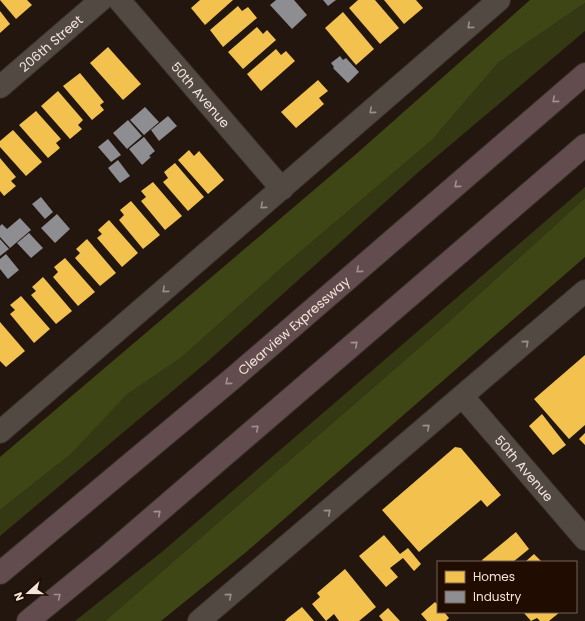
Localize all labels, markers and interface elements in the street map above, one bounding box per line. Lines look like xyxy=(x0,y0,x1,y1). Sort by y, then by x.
street label: 206th Street xyxy=(15,11,87,76)
one-way arrow xyxy=(467,21,475,28)
street label: 50th Avenue xyxy=(166,58,234,132)
one-way arrow xyxy=(553,95,560,102)
one-way arrow xyxy=(369,106,377,114)
one-way arrow xyxy=(454,180,462,187)
one-way arrow xyxy=(261,201,268,208)
one-way arrow xyxy=(356,265,363,272)
street label: Clearview Expressway xyxy=(234,272,355,380)
one-way arrow xyxy=(162,286,169,293)
one-way arrow xyxy=(521,340,528,347)
one-way arrow xyxy=(350,341,358,348)
one-way arrow xyxy=(226,378,233,385)
one-way arrow xyxy=(422,425,430,432)
one-way arrow xyxy=(252,426,259,433)
street label: 50th Avenue xyxy=(490,431,558,506)
one-way arrow xyxy=(323,509,331,516)
one-way arrow xyxy=(153,511,160,518)
legend xyxy=(437,561,577,613)
text: Homes xyxy=(473,568,515,585)
north arrow xyxy=(8,573,48,613)
text: Industry xyxy=(473,588,522,605)
text: N xyxy=(10,590,28,603)
one-way arrow xyxy=(224,593,232,600)
one-way arrow xyxy=(53,594,61,601)

